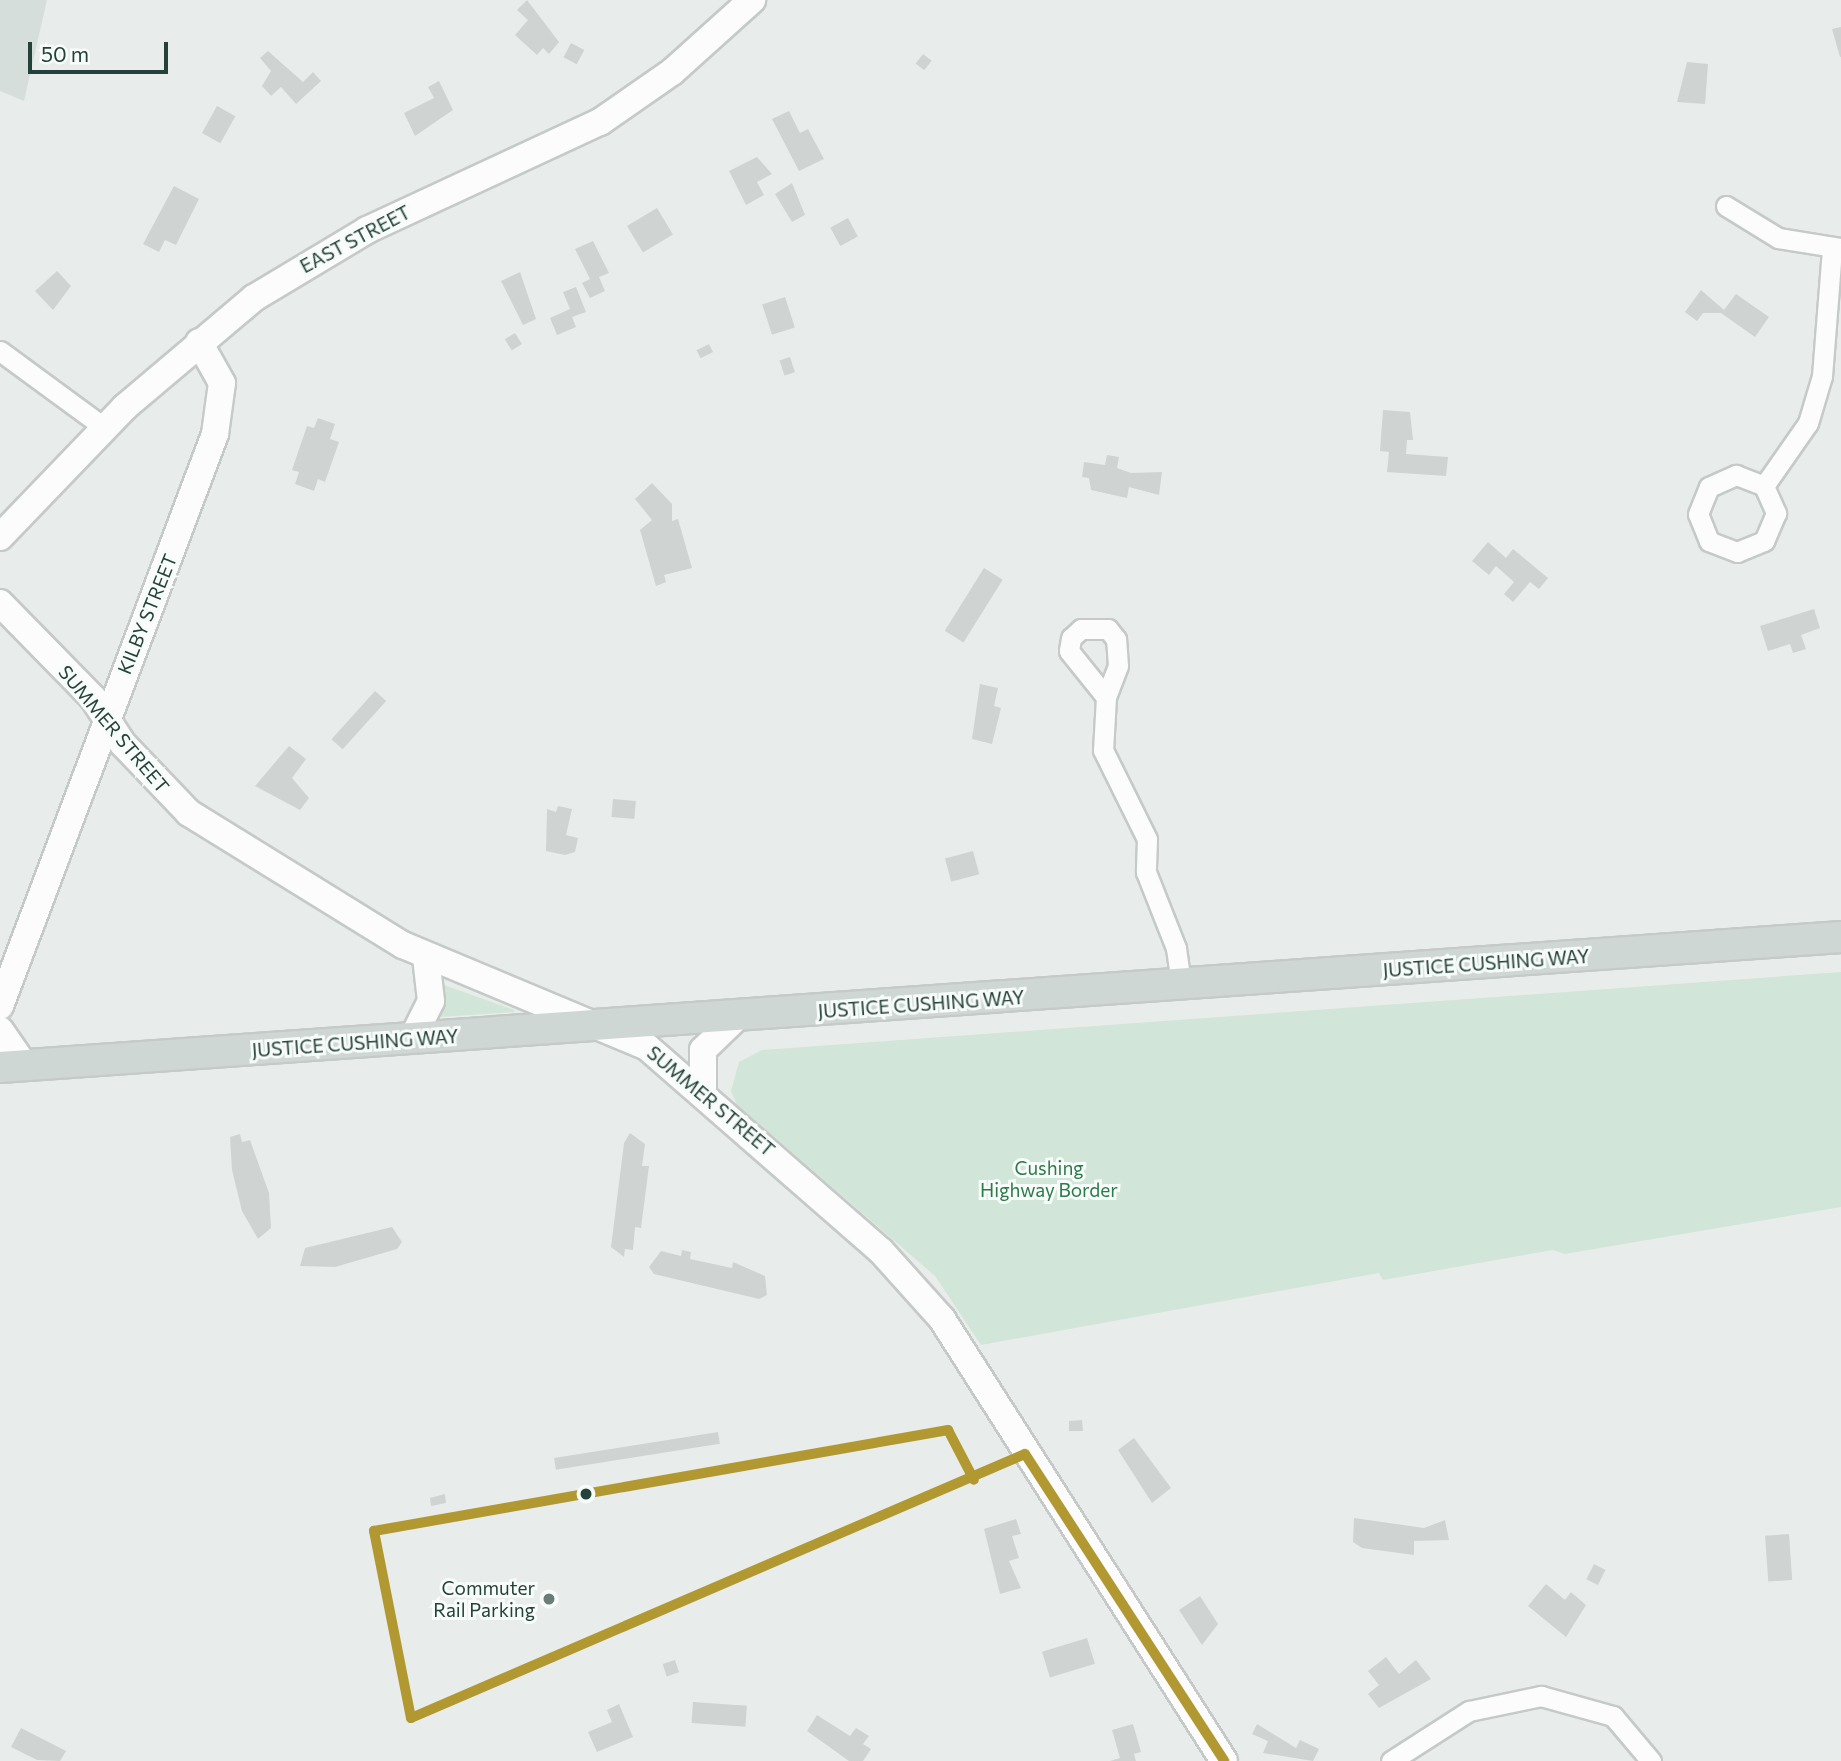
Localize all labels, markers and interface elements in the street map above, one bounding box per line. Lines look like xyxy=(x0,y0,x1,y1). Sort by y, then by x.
scale bar xyxy=(32,28,172,72)
text: 50 m xyxy=(41,41,89,66)
street label: EAST STREET xyxy=(296,200,414,278)
street label: KILBY STREET xyxy=(113,551,181,677)
street label: SUMMER STREET xyxy=(54,661,174,797)
street label: JUSTICE CUSHING WAY xyxy=(1382,944,1590,982)
street label: JUSTICE CUSHING WAY xyxy=(817,985,1025,1023)
street label: JUSTICE CUSHING WAY xyxy=(251,1024,459,1062)
street label: SUMMER STREET xyxy=(643,1041,779,1161)
park label: Cushing Highway Border xyxy=(980,1157,1118,1201)
unlabelled marker xyxy=(579,1487,593,1501)
place label: Commuter Rail Parking xyxy=(433,1577,535,1621)
marker: Commuter Rail Parking xyxy=(541,1591,557,1607)

